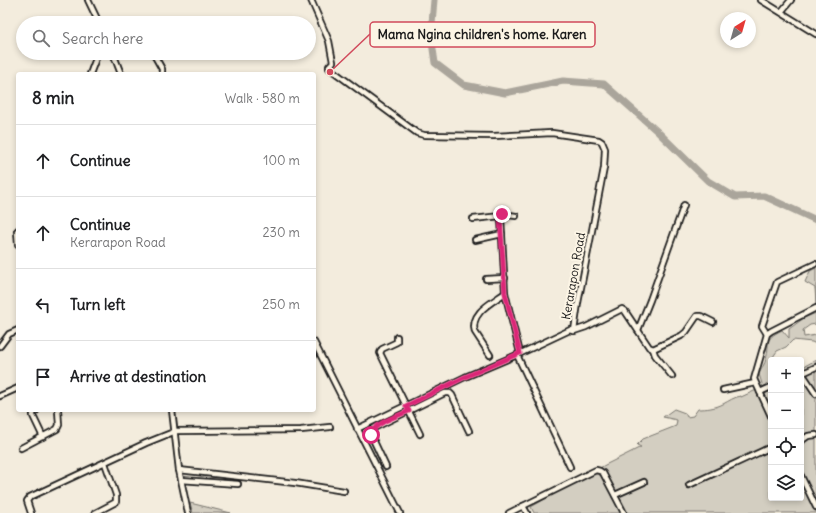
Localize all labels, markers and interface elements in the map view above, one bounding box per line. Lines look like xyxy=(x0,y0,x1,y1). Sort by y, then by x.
north arrow xyxy=(720,12,756,48)
search box xyxy=(16,16,316,60)
callout: Mama Ngina children's home. Karen xyxy=(370,22,595,47)
text: Mama Ngina children's home. Karen xyxy=(377,26,587,43)
icon: search xyxy=(30,27,52,49)
text: Search here xyxy=(62,29,143,48)
text: 8 min xyxy=(32,87,74,109)
text: Walk · 580 m xyxy=(225,90,300,107)
icon: ahead xyxy=(32,150,54,172)
text: Continue xyxy=(70,151,131,170)
text: 100 m xyxy=(263,152,300,169)
route end xyxy=(493,205,511,223)
text: Continue xyxy=(70,215,131,234)
icon: ahead xyxy=(32,222,54,244)
text: 230 m xyxy=(262,224,300,241)
street label: Kerarapon Road xyxy=(558,231,588,321)
text: Kerarapon Road xyxy=(70,234,166,251)
icon: left xyxy=(32,294,54,316)
text: Turn left xyxy=(70,295,125,314)
text: 250 m xyxy=(262,296,300,313)
map controls xyxy=(768,357,804,501)
button: + xyxy=(768,357,804,393)
icon: arrive xyxy=(32,366,54,388)
text: Arrive at destination xyxy=(70,367,206,386)
button: − xyxy=(768,393,804,429)
route start xyxy=(362,426,380,444)
button: locate xyxy=(768,429,804,465)
button: layers xyxy=(768,465,804,501)

